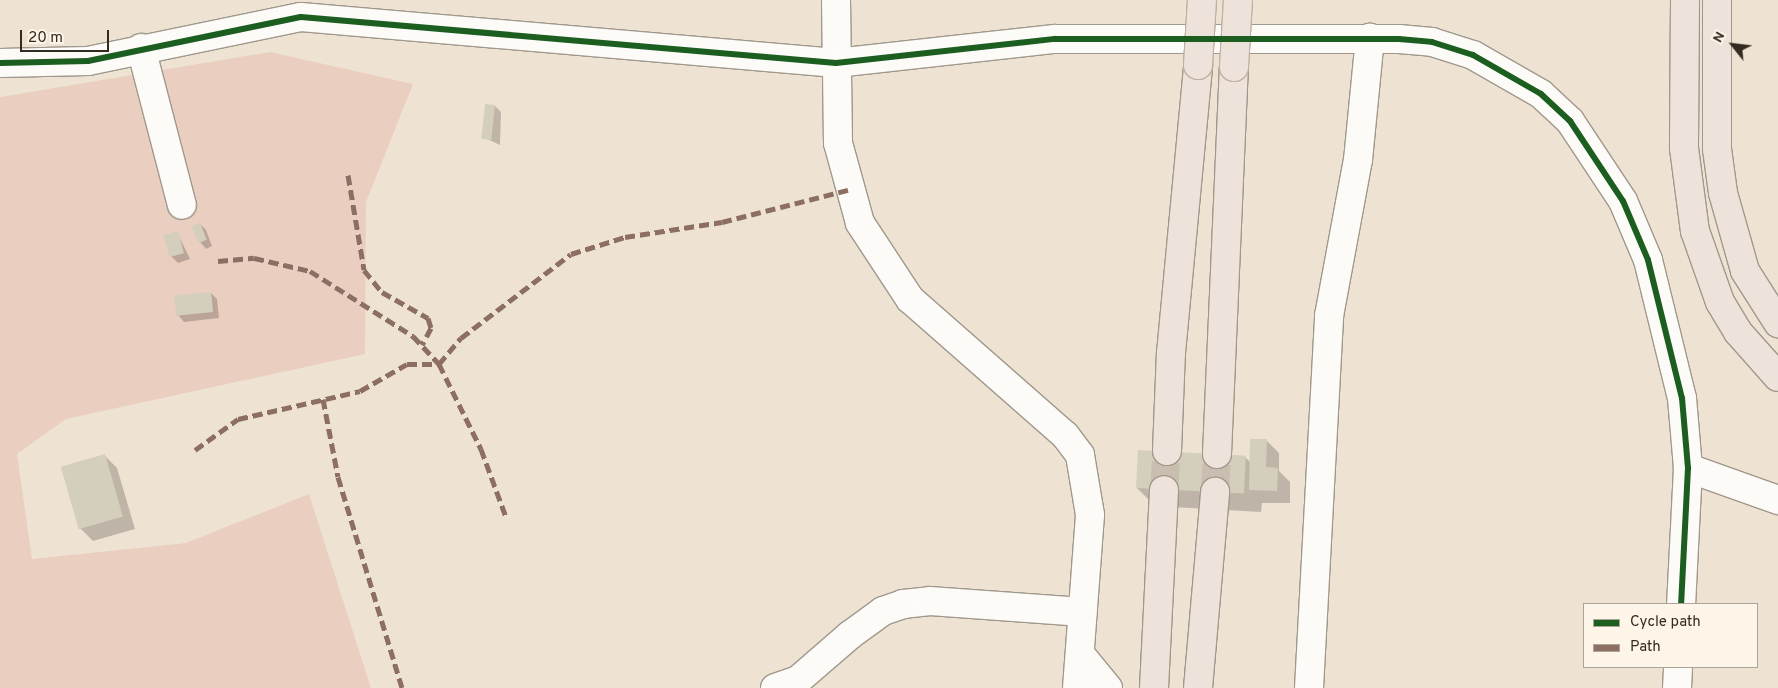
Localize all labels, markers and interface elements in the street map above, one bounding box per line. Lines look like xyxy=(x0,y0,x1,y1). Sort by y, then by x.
scale bar xyxy=(22,20,111,52)
north arrow xyxy=(1708,20,1758,70)
text: 20 m xyxy=(28,29,63,48)
text: N xyxy=(1710,29,1729,46)
legend xyxy=(1583,603,1758,668)
text: Cycle path xyxy=(1630,613,1701,632)
text: Path xyxy=(1630,638,1661,657)

